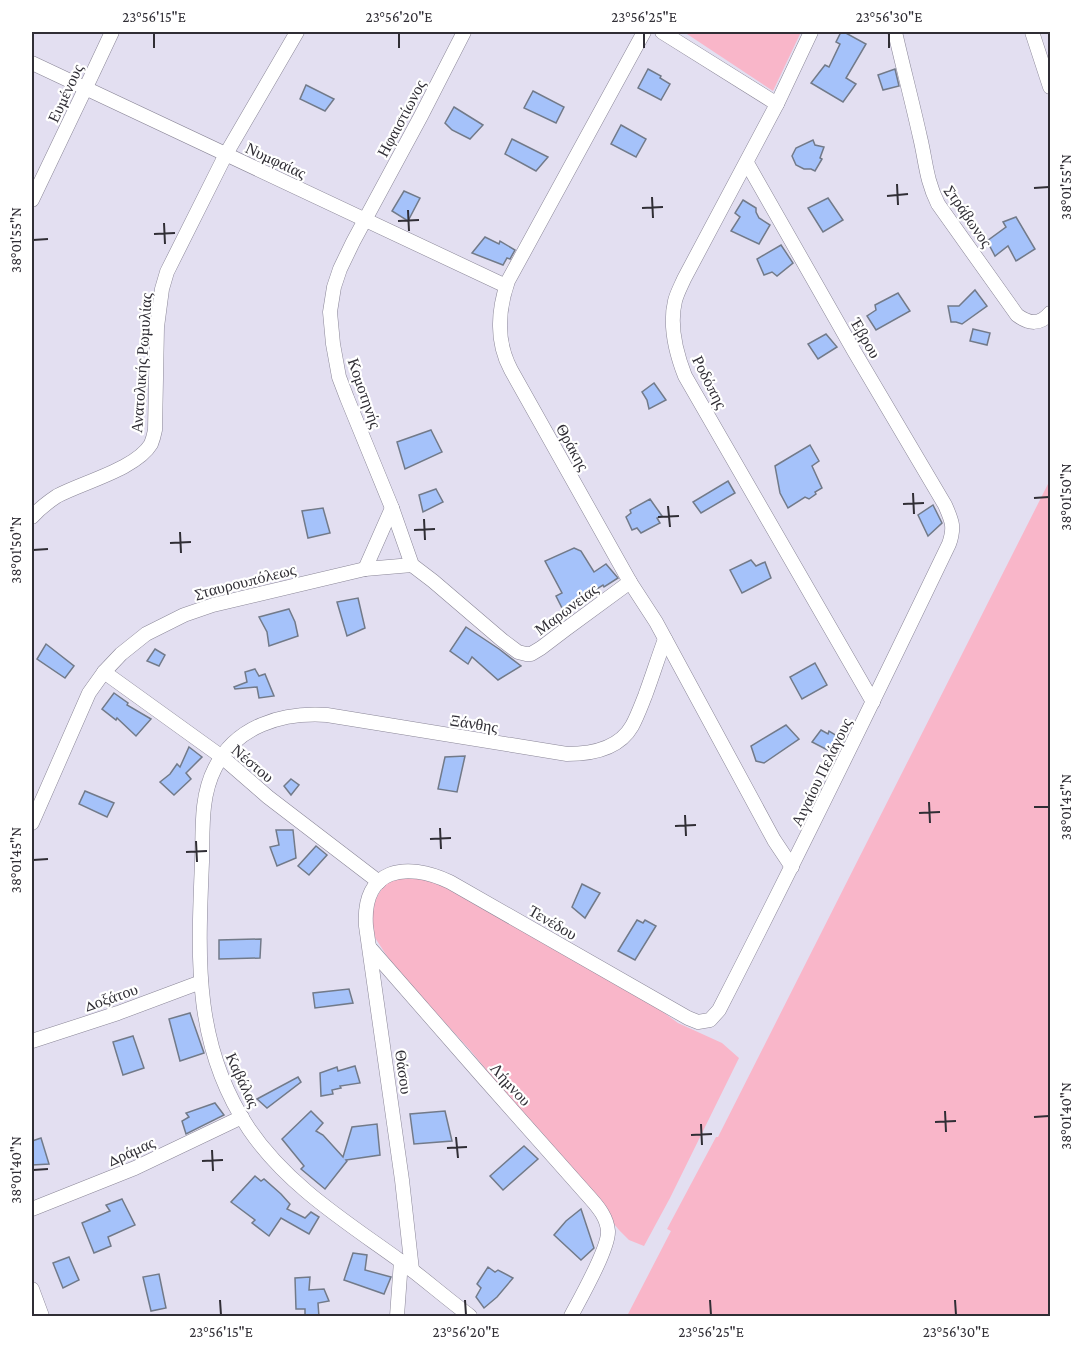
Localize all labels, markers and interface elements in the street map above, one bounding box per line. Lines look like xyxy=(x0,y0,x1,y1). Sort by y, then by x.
text: 23°56'15"E xyxy=(122,9,186,25)
text: 23°56'20"E xyxy=(365,9,433,25)
text: 23°56'25"E xyxy=(611,9,677,25)
text: 23°56'30"E xyxy=(856,9,922,25)
street label: Ευμένους xyxy=(45,61,88,126)
street label: Ηφαιστίωνος xyxy=(374,76,430,160)
street label: Νυμφαίας xyxy=(242,139,309,183)
text: 38°01'55"N xyxy=(1058,154,1074,220)
street label: Στράβωνος xyxy=(941,182,996,251)
text: 38°01'55"N xyxy=(8,207,24,273)
street label: Ανατολικής Ρωμυλίας xyxy=(128,292,156,434)
street label: Έβρου xyxy=(846,314,884,362)
street label: Ροδόπης xyxy=(688,353,730,413)
street label: Κομοτηνής xyxy=(344,356,385,431)
street label: Θράκης xyxy=(552,421,593,475)
text: 38°01'50"N xyxy=(1058,463,1074,531)
text: 38°01'50"N xyxy=(8,516,24,584)
street label: Σταυρουπόλεως xyxy=(193,561,298,603)
street label: Μαρωνείας xyxy=(532,580,602,639)
street label: Ξάνθης xyxy=(449,711,500,737)
street label: Αιγαίου Πελάγους xyxy=(788,715,856,830)
street label: Νέστου xyxy=(228,741,277,786)
text: 38°01'45"N xyxy=(1058,774,1074,840)
text: 38°01'45"N xyxy=(8,827,24,893)
street label: Τενέδου xyxy=(526,902,580,943)
street label: Δοξάτου xyxy=(82,980,140,1015)
street label: Θάσου xyxy=(392,1049,415,1095)
street label: Καβάλας xyxy=(222,1050,263,1111)
street label: Λήμνου xyxy=(486,1059,534,1110)
text: 38°01'40"N xyxy=(1058,1082,1074,1150)
street label: Δράμας xyxy=(105,1133,158,1170)
text: 38°01'40"N xyxy=(8,1136,24,1204)
text: 23°56'15"E xyxy=(189,1324,253,1340)
text: 23°56'20"E xyxy=(432,1324,500,1340)
text: 23°56'25"E xyxy=(678,1324,744,1340)
text: 23°56'30"E xyxy=(923,1324,989,1340)

